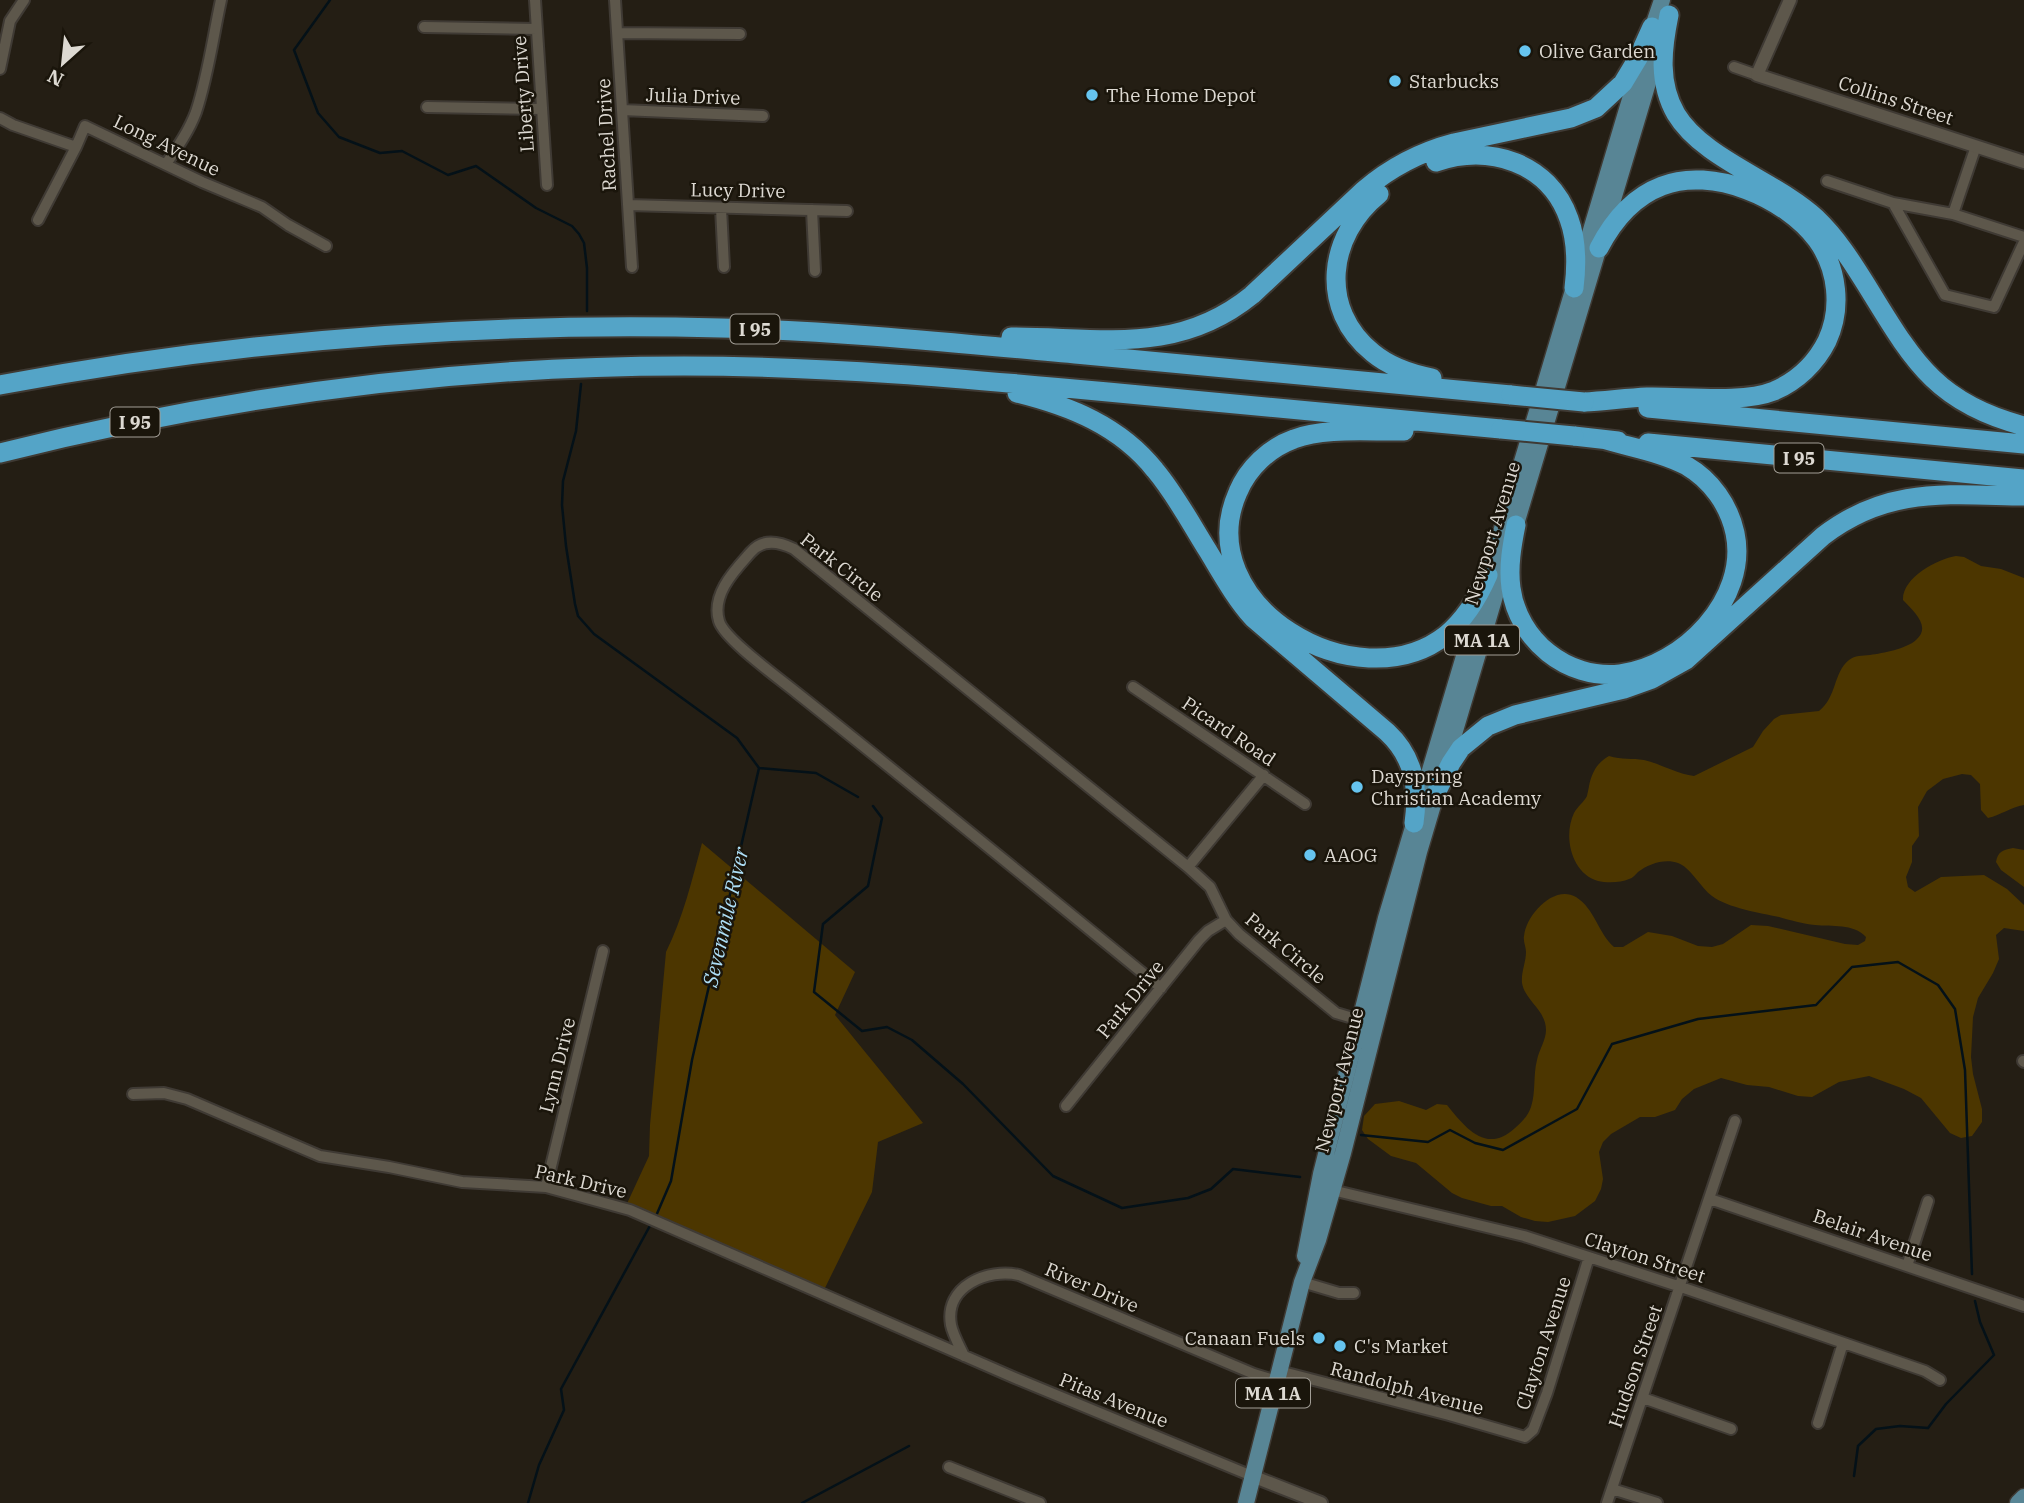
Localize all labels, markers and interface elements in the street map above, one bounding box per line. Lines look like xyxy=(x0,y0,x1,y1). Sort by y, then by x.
north arrow xyxy=(28,28,98,98)
street label: Liberty Drive xyxy=(507,35,539,153)
place label: Olive Garden xyxy=(1539,39,1655,63)
marker: Olive Garden xyxy=(1517,43,1533,59)
text: N xyxy=(43,64,67,92)
place label: Starbucks xyxy=(1409,69,1499,93)
street label: Collins Street xyxy=(1835,70,1957,130)
marker: Starbucks xyxy=(1387,73,1403,89)
street label: Rachel Drive xyxy=(591,78,621,192)
street label: Julia Drive xyxy=(645,82,741,110)
place label: The Home Depot xyxy=(1106,83,1256,107)
marker: The Home Depot xyxy=(1084,87,1100,103)
street label: Long Avenue xyxy=(110,109,224,181)
street label: Lucy Drive xyxy=(690,177,786,203)
road number: I 95 xyxy=(730,314,780,344)
road number: I 95 xyxy=(110,408,160,436)
road number: I 95 xyxy=(1774,444,1824,472)
street label: Newport Avenue xyxy=(1459,458,1525,608)
street label: Park Circle xyxy=(796,527,888,607)
road number: MA 1A xyxy=(1445,626,1519,654)
street label: Picard Road xyxy=(1178,691,1280,771)
place label: Dayspring Christian Academy xyxy=(1371,764,1542,810)
marker: Dayspring Christian Academy xyxy=(1349,779,1365,795)
place label: AAOG xyxy=(1324,843,1377,867)
water label: Sevenmile River xyxy=(695,844,755,991)
marker: AAOG xyxy=(1302,847,1318,863)
street label: Park Circle xyxy=(1241,907,1331,989)
street label: Park Drive xyxy=(1091,955,1169,1043)
street label: Newport Avenue xyxy=(1309,1005,1369,1155)
street label: Lynn Drive xyxy=(534,1015,580,1115)
street label: Park Drive xyxy=(533,1159,629,1203)
street label: Belair Avenue xyxy=(1810,1203,1936,1267)
street label: Clayton Street xyxy=(1582,1226,1709,1288)
street label: River Drive xyxy=(1041,1256,1143,1318)
street label: Clayton Avenue xyxy=(1510,1273,1576,1413)
street label: Hudson Street xyxy=(1603,1301,1667,1431)
place label: Canaan Fuels xyxy=(1185,1326,1305,1350)
marker: Canaan Fuels xyxy=(1311,1330,1327,1346)
place label: C's Market xyxy=(1354,1334,1448,1358)
marker: C's Market xyxy=(1332,1338,1348,1354)
street label: Randolph Avenue xyxy=(1328,1356,1486,1420)
street label: Pitas Avenue xyxy=(1056,1367,1172,1433)
road number: MA 1A xyxy=(1236,1378,1310,1408)

